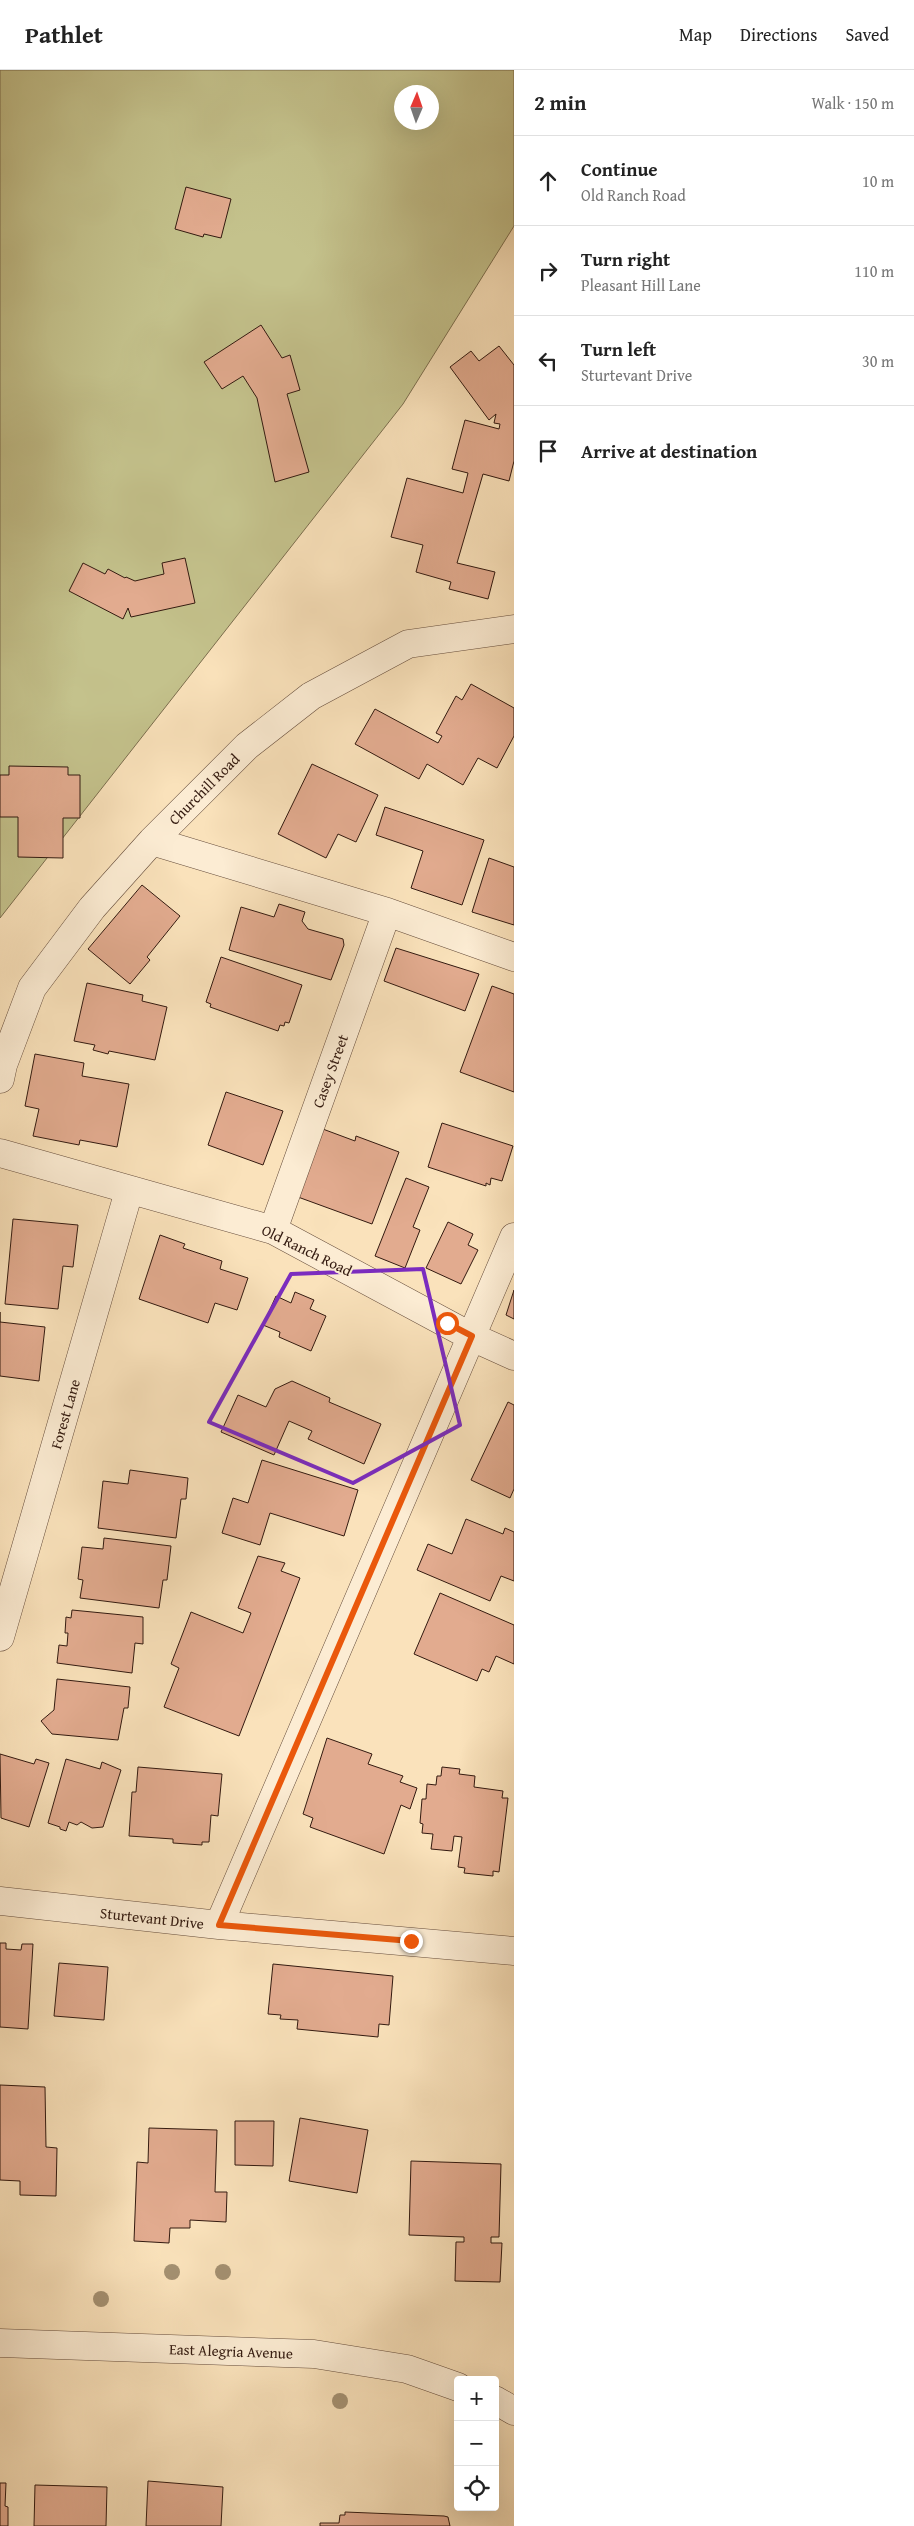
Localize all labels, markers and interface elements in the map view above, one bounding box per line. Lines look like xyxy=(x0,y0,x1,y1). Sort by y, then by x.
text: Pathlet xyxy=(25,17,103,52)
text: Map xyxy=(679,21,712,48)
text: Directions xyxy=(740,21,817,48)
text: Saved xyxy=(845,21,889,48)
north arrow xyxy=(394,85,439,130)
text: 2 min xyxy=(534,87,586,118)
text: Walk · 150 m xyxy=(811,91,894,115)
text: Continue xyxy=(581,155,658,183)
icon: ahead xyxy=(534,167,562,195)
text: 10 m xyxy=(862,169,894,193)
text: Old Ranch Road xyxy=(581,183,686,207)
text: Turn right xyxy=(581,245,670,273)
icon: right xyxy=(534,257,562,285)
text: 110 m xyxy=(854,259,894,283)
text: Pleasant Hill Lane xyxy=(581,273,701,297)
text: Turn left xyxy=(581,335,656,363)
icon: left xyxy=(534,347,562,375)
text: 30 m xyxy=(862,349,894,373)
text: Sturtevant Drive xyxy=(581,363,692,387)
icon: arrive xyxy=(534,437,562,465)
text: Arrive at destination xyxy=(581,437,757,465)
street label: Churchill Road xyxy=(164,749,244,829)
street label: Casey Street xyxy=(307,1031,353,1111)
street label: Old Ranch Road xyxy=(258,1219,356,1281)
route start xyxy=(436,1312,459,1335)
street label: Forest Lane xyxy=(45,1377,85,1451)
street label: Sturtevant Drive xyxy=(99,1902,205,1934)
route end xyxy=(400,1930,423,1953)
street label: East Alegria Avenue xyxy=(169,2338,293,2364)
map controls xyxy=(454,2376,499,2511)
button: + xyxy=(454,2376,499,2421)
button: − xyxy=(454,2421,499,2466)
button: locate xyxy=(454,2466,499,2511)

